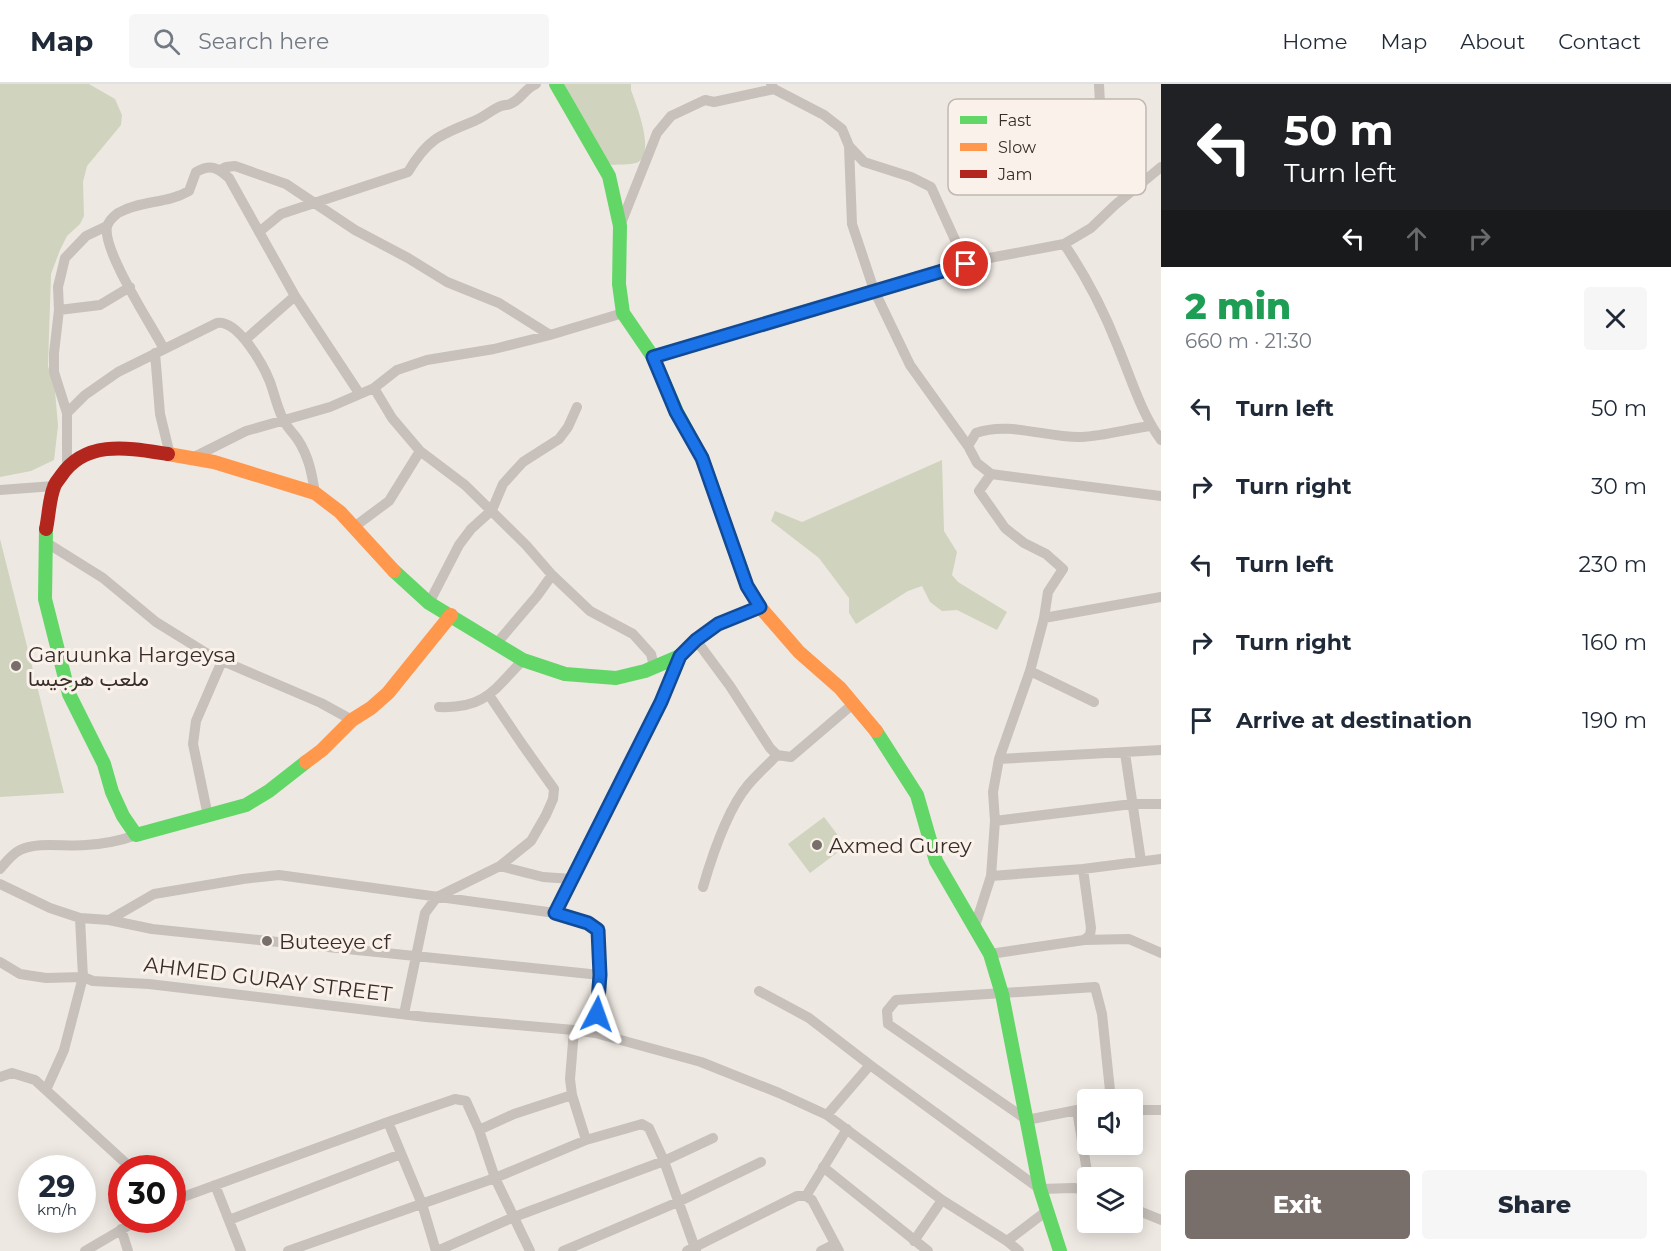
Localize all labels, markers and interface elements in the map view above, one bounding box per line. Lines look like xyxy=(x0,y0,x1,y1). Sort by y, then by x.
search box xyxy=(129,14,549,68)
text: Map xyxy=(30,24,93,58)
icon: search xyxy=(150,25,183,58)
text: Search here xyxy=(198,28,329,55)
text: Home xyxy=(1282,29,1347,54)
text: Map xyxy=(1380,29,1427,54)
text: About xyxy=(1460,29,1525,54)
text: Contact xyxy=(1558,29,1641,54)
legend xyxy=(948,99,1146,195)
text: 50 m xyxy=(1284,104,1393,156)
icon: left xyxy=(1185,108,1263,186)
text: Fast xyxy=(998,111,1032,130)
text: Slow xyxy=(998,138,1036,157)
text: Turn left xyxy=(1284,156,1397,189)
text: Jam xyxy=(997,165,1032,184)
icon: left xyxy=(1337,222,1370,255)
icon: ahead xyxy=(1400,222,1433,255)
icon: right xyxy=(1463,222,1496,255)
pin xyxy=(940,238,991,289)
icon: arrive xyxy=(949,247,982,280)
text: 2 min xyxy=(1185,284,1291,328)
button: close xyxy=(1584,287,1647,350)
text: 660 m · 21:30 xyxy=(1185,329,1312,353)
icon: left xyxy=(1185,392,1218,425)
text: Turn left xyxy=(1236,395,1334,422)
text: 50 m xyxy=(1591,395,1647,422)
icon: right xyxy=(1185,470,1218,503)
text: Turn right xyxy=(1236,473,1351,500)
text: 30 m xyxy=(1591,473,1647,500)
icon: left xyxy=(1185,548,1218,581)
text: Turn left xyxy=(1236,551,1334,578)
text: 230 m xyxy=(1578,551,1647,578)
icon: right xyxy=(1185,626,1218,659)
text: Turn right xyxy=(1236,629,1351,656)
text: 160 m xyxy=(1582,629,1647,656)
place label: Garuunka Hargeysa ملعب هرجيسا xyxy=(28,642,236,692)
marker: Garuunka Hargeysa ملعب هرجيسا xyxy=(9,659,23,673)
icon: arrive xyxy=(1185,704,1218,737)
text: Arrive at destination xyxy=(1236,707,1472,734)
text: 190 m xyxy=(1582,707,1647,734)
place label: Axmed Gurey xyxy=(829,833,972,858)
marker: Axmed Gurey xyxy=(810,838,824,852)
place label: Buteeye cf xyxy=(279,929,391,954)
marker: Buteeye cf xyxy=(260,934,274,948)
street label: AHMED GURAY STREET xyxy=(142,951,394,1007)
position arrow xyxy=(565,982,629,1046)
map controls xyxy=(1077,1089,1143,1233)
button: sound xyxy=(1077,1089,1143,1155)
speed limit sign: 30 xyxy=(108,1155,186,1233)
button: layers xyxy=(1077,1167,1143,1233)
text: 29 xyxy=(39,1168,75,1205)
button: Exit xyxy=(1185,1170,1410,1239)
button: Share xyxy=(1422,1170,1647,1239)
text: km/h xyxy=(37,1200,77,1219)

